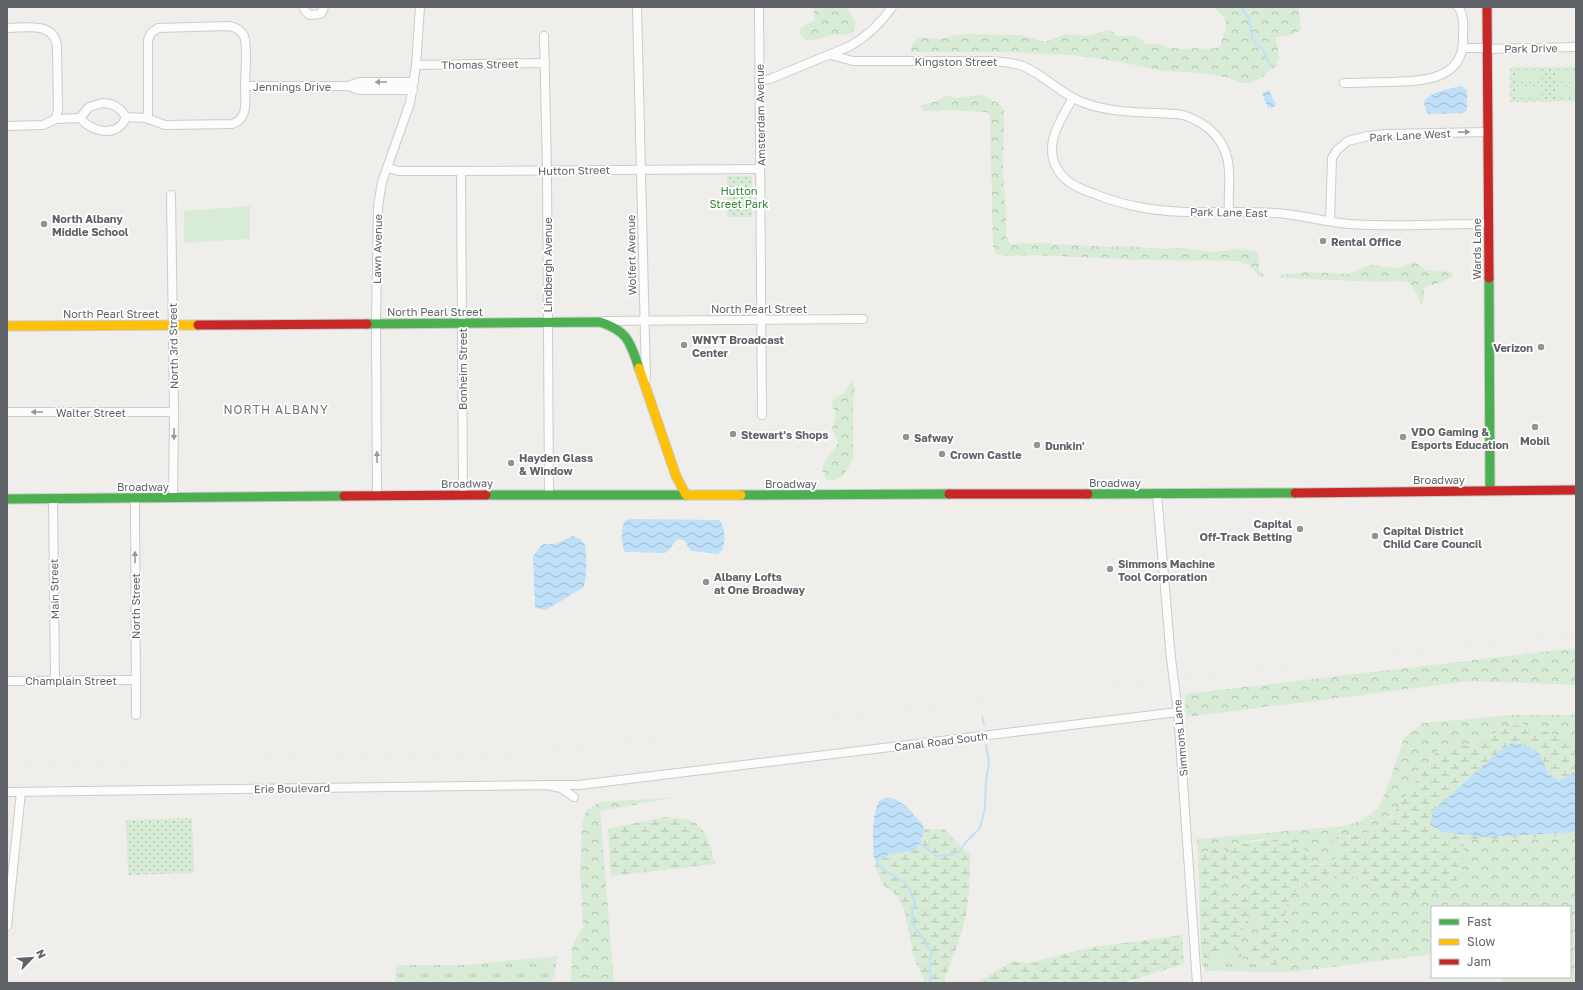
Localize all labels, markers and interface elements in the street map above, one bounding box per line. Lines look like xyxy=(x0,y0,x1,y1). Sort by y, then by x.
street label: Park Drive xyxy=(1504,41,1558,55)
street label: Kingston Street xyxy=(915,55,997,68)
street label: Thomas Street xyxy=(441,57,519,71)
street label: Amsterdam Avenue xyxy=(753,64,767,166)
one-way arrow xyxy=(374,79,387,85)
street label: Jennings Drive xyxy=(253,80,331,93)
street label: Park Lane West xyxy=(1369,126,1451,144)
one-way arrow xyxy=(1458,129,1470,136)
street label: Hutton Street xyxy=(538,163,610,177)
park label: Hutton Street Park xyxy=(709,184,769,210)
street label: Park Lane East xyxy=(1190,205,1268,219)
place label: North Albany Middle School xyxy=(52,212,129,238)
street label: Lawn Avenue xyxy=(370,214,384,284)
street label: Wolfert Avenue xyxy=(624,214,638,296)
street label: Lindbergh Avenue xyxy=(541,217,554,313)
street label: Wards Lane xyxy=(1470,218,1483,280)
marker: North Albany Middle School xyxy=(39,219,49,229)
place label: Rental Office xyxy=(1331,235,1402,248)
marker: Rental Office xyxy=(1318,236,1328,246)
street label: North Pearl Street xyxy=(711,302,807,315)
street label: North 3rd Street xyxy=(166,303,180,389)
street label: North Pearl Street xyxy=(387,305,483,318)
street label: North Pearl Street xyxy=(63,307,159,320)
street label: Bonheim Street xyxy=(456,328,469,410)
place label: WNYT Broadcast Center xyxy=(692,333,785,359)
marker: WNYT Broadcast Center xyxy=(679,340,689,350)
place label: Verizon xyxy=(1493,341,1533,354)
marker: Verizon xyxy=(1536,342,1546,352)
district label: NORTH ALBANY xyxy=(223,402,329,417)
street label: Walter Street xyxy=(56,406,126,419)
one-way arrow xyxy=(30,409,43,415)
marker: Mobil xyxy=(1530,422,1540,432)
place label: VDO Gaming & Esports Education xyxy=(1411,425,1509,451)
one-way arrow xyxy=(171,428,177,441)
place label: Stewart's Shops xyxy=(741,428,828,441)
marker: Stewart's Shops xyxy=(728,429,738,439)
place label: Safway xyxy=(914,431,954,444)
marker: Safway xyxy=(901,432,911,442)
marker: VDO Gaming & Esports Education xyxy=(1398,432,1408,442)
place label: Mobil xyxy=(1520,434,1550,447)
place label: Dunkin' xyxy=(1045,439,1085,452)
marker: Dunkin' xyxy=(1032,440,1042,450)
place label: Crown Castle xyxy=(950,448,1022,461)
marker: Crown Castle xyxy=(937,449,947,459)
one-way arrow xyxy=(374,450,380,463)
place label: Hayden Glass & Window xyxy=(519,451,593,477)
marker: Hayden Glass & Window xyxy=(506,458,516,468)
street label: Broadway xyxy=(1413,473,1465,486)
street label: Broadway xyxy=(441,476,493,490)
street label: Broadway xyxy=(1089,476,1141,489)
street label: Broadway xyxy=(765,477,817,490)
street label: Broadway xyxy=(117,480,169,493)
place label: Capital Off-Track Betting xyxy=(1199,517,1292,543)
marker: Capital Off-Track Betting xyxy=(1295,524,1305,534)
place label: Capital District Child Care Council xyxy=(1383,524,1482,550)
marker: Capital District Child Care Council xyxy=(1370,531,1380,541)
one-way arrow xyxy=(132,550,138,563)
place label: Simmons Machine Tool Corporation xyxy=(1118,557,1216,583)
street label: Main Street xyxy=(47,559,61,619)
marker: Simmons Machine Tool Corporation xyxy=(1105,564,1115,574)
place label: Albany Lofts at One Broadway xyxy=(714,570,806,596)
street label: North Street xyxy=(129,573,142,639)
marker: Albany Lofts at One Broadway xyxy=(701,577,711,587)
street label: Champlain Street xyxy=(25,674,117,687)
street label: Simmons Lane xyxy=(1170,699,1190,777)
street label: Canal Road South xyxy=(894,729,988,753)
street label: Erie Boulevard xyxy=(254,781,330,795)
legend xyxy=(1431,906,1571,978)
text: Fast xyxy=(1467,914,1492,929)
text: Slow xyxy=(1467,934,1495,949)
north arrow xyxy=(12,938,52,978)
text: N xyxy=(34,947,49,960)
text: Jam xyxy=(1467,954,1491,969)

